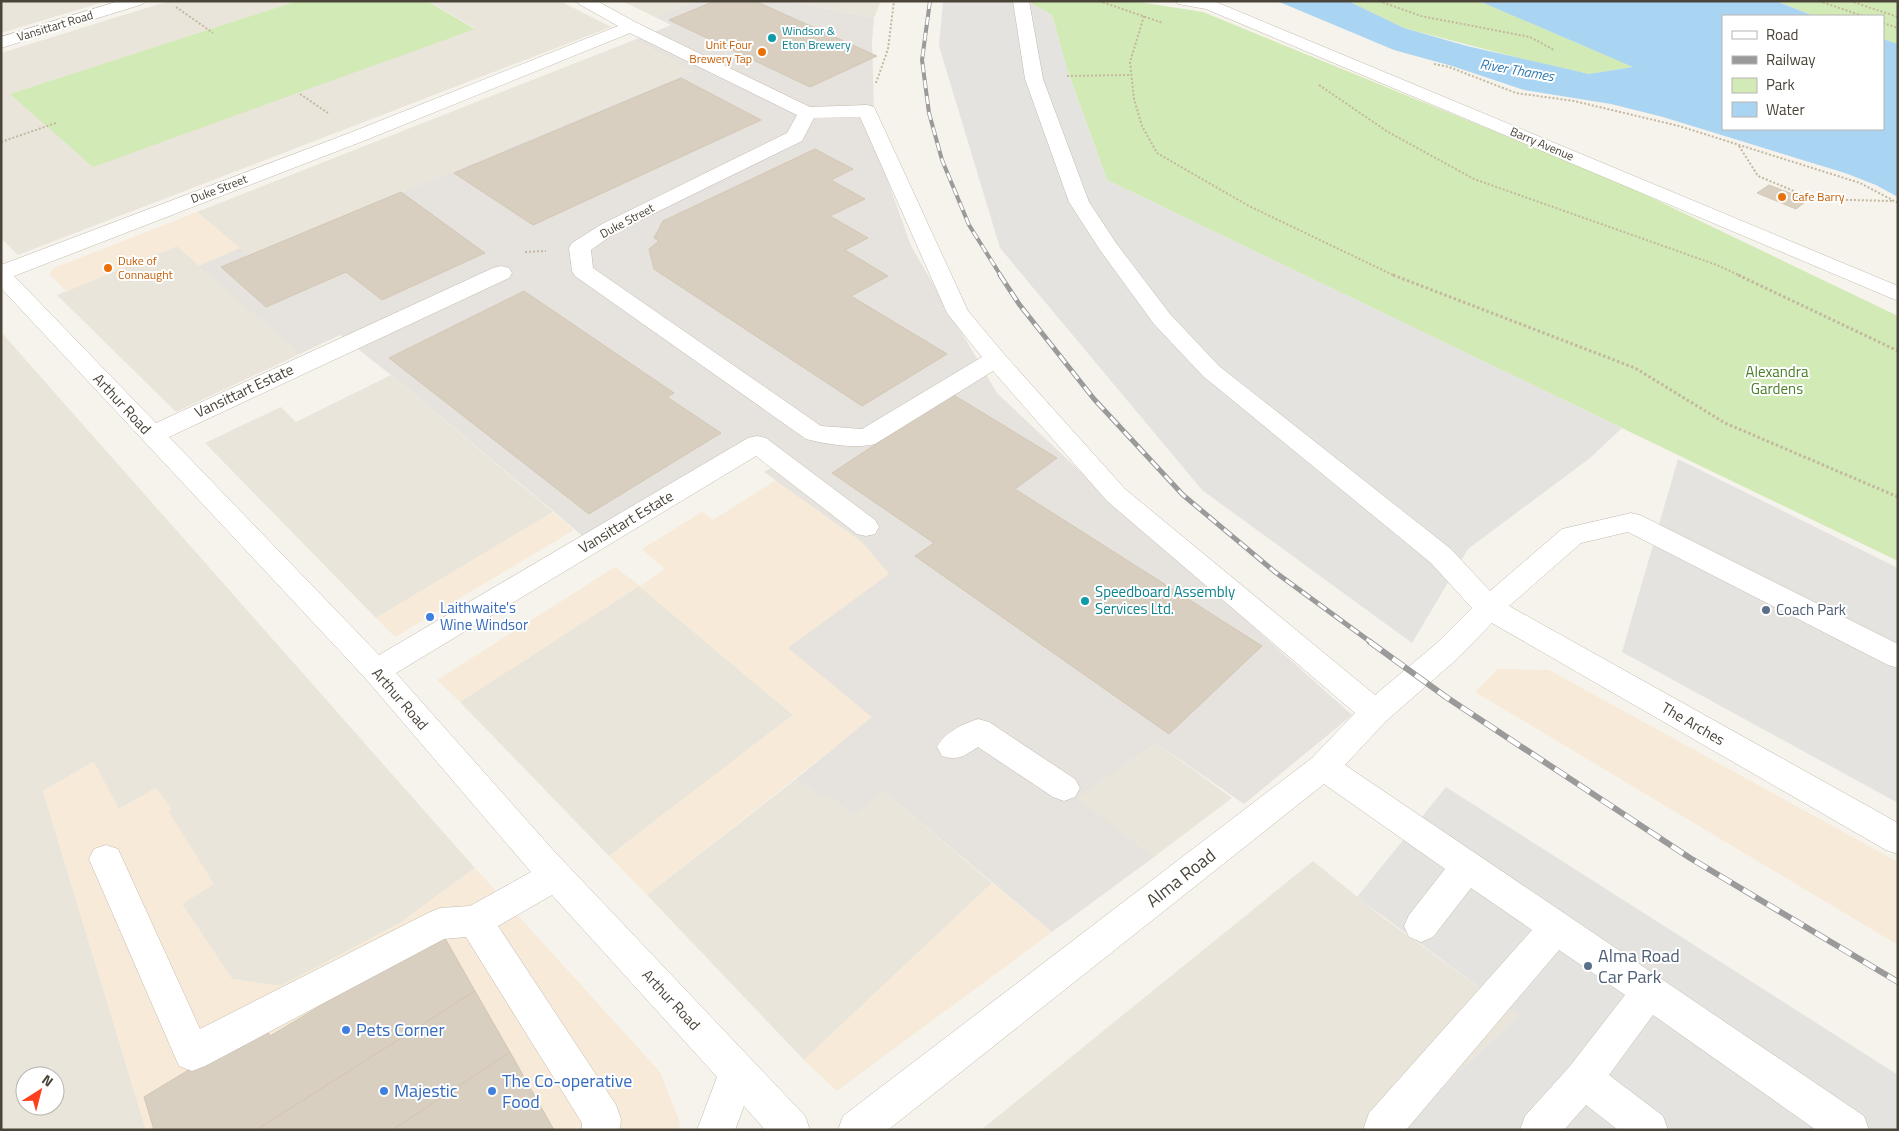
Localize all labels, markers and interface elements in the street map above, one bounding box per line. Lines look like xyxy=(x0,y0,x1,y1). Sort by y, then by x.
street label: Vansittart Road xyxy=(14,5,95,46)
legend xyxy=(1722,15,1884,130)
place label: Windsor & Eton Brewery xyxy=(782,21,851,54)
text: Road xyxy=(1766,23,1798,46)
marker: Windsor & Eton Brewery xyxy=(766,32,778,44)
place label: Unit Four Brewery Tap xyxy=(689,35,752,68)
marker: Unit Four Brewery Tap xyxy=(756,46,768,58)
text: Railway xyxy=(1766,48,1816,71)
water label: River Thames xyxy=(1478,53,1557,87)
text: Park xyxy=(1766,73,1795,96)
text: Water xyxy=(1766,98,1805,121)
street label: Barry Avenue xyxy=(1507,122,1577,166)
street label: Duke Street xyxy=(188,169,251,208)
place label: Cafe Barry xyxy=(1792,187,1845,206)
marker: Cafe Barry xyxy=(1776,191,1788,203)
street label: Duke Street xyxy=(596,198,658,243)
place label: Duke of Connaught xyxy=(118,251,174,284)
marker: Duke of Connaught xyxy=(102,262,114,274)
street label: Vansittart Estate xyxy=(191,358,297,424)
park label: Alexandra Gardens xyxy=(1746,360,1809,400)
street label: Arthur Road xyxy=(88,368,157,439)
street label: Vansittart Estate xyxy=(574,484,677,559)
place label: Speedboard Assembly Services Ltd. xyxy=(1095,580,1235,620)
marker: Speedboard Assembly Services Ltd. xyxy=(1079,595,1091,607)
place label: Laithwaite's Wine Windsor xyxy=(440,596,528,636)
place label: Coach Park xyxy=(1776,598,1846,621)
marker: Coach Park xyxy=(1760,604,1772,616)
marker: Laithwaite's Wine Windsor xyxy=(424,611,436,623)
street label: Arthur Road xyxy=(367,662,434,735)
street label: The Arches xyxy=(1657,696,1729,751)
street label: Alma Road xyxy=(1140,842,1221,913)
place label: Alma Road Car Park xyxy=(1598,942,1680,990)
marker: Alma Road Car Park xyxy=(1582,960,1594,972)
street label: Arthur Road xyxy=(637,964,706,1035)
place label: Pets Corner xyxy=(356,1016,445,1043)
marker: Pets Corner xyxy=(340,1024,352,1036)
north arrow xyxy=(15,1066,65,1116)
place label: The Co-operative Food xyxy=(502,1067,632,1115)
text: N xyxy=(38,1069,58,1091)
place label: Majestic xyxy=(394,1077,458,1104)
marker: Majestic xyxy=(378,1085,390,1097)
marker: The Co-operative Food xyxy=(486,1085,498,1097)

